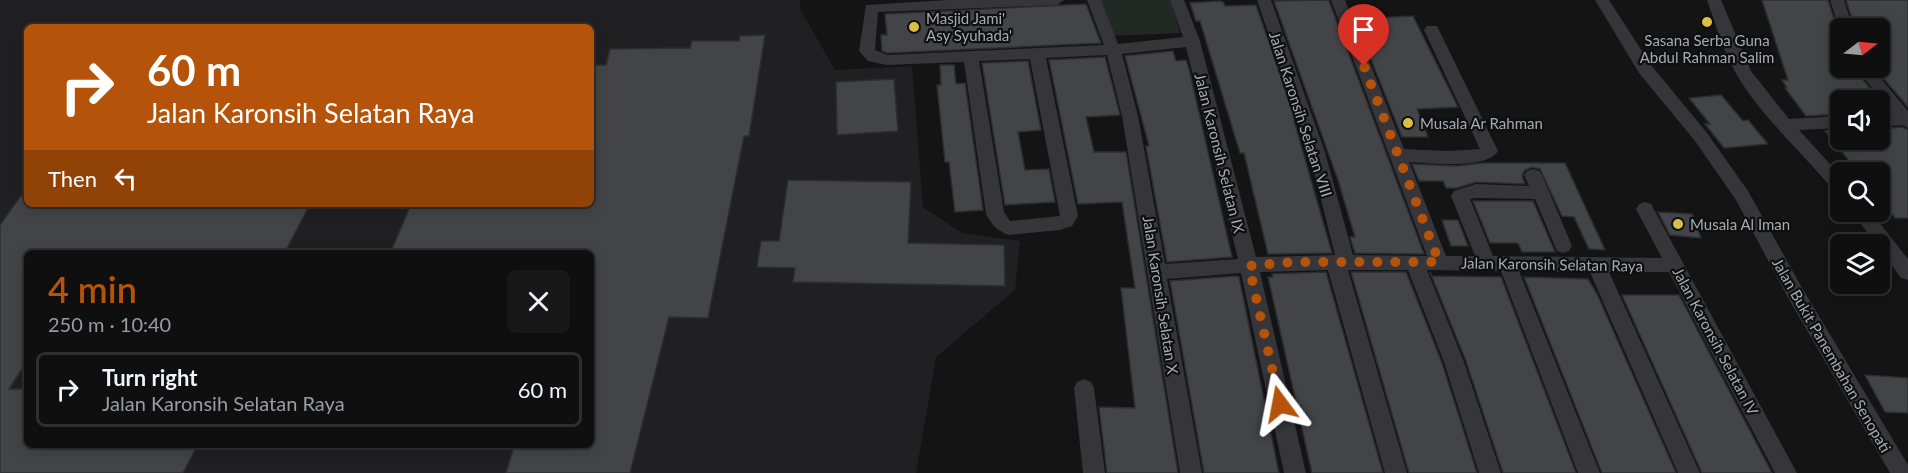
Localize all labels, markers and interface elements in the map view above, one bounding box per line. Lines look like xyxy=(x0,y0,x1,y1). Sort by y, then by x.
pin xyxy=(1338,4,1389,66)
place label: Masjid Jami' Asy Syuhada' xyxy=(926,9,1012,44)
icon: arrive xyxy=(1347,13,1380,46)
marker: Sasana Serba Guna Abdul Rahman Salim xyxy=(1700,15,1714,29)
north arrow xyxy=(1830,18,1890,78)
map controls xyxy=(1830,18,1890,294)
marker: Masjid Jami' Asy Syuhada' xyxy=(907,20,921,34)
street label: Jalan Karonsih Selatan VIII xyxy=(1266,29,1336,199)
place label: Sasana Serba Guna Abdul Rahman Salim xyxy=(1640,31,1774,66)
text: 60 m xyxy=(147,45,241,95)
icon: right xyxy=(48,48,126,126)
street label: Jalan Karonsih Selatan IX xyxy=(1191,71,1249,235)
button: sound xyxy=(1830,90,1890,150)
text: Jalan Karonsih Selatan Raya xyxy=(147,96,474,129)
place label: Musala Ar Rahman xyxy=(1420,114,1543,132)
marker: Musala Ar Rahman xyxy=(1401,116,1415,130)
icon: left xyxy=(109,162,142,195)
button: search xyxy=(1830,162,1890,222)
text: Then xyxy=(48,165,97,192)
street label: Jalan Karonsih Selatan X xyxy=(1140,215,1182,376)
place label: Musala Al Iman xyxy=(1690,215,1790,233)
marker: Musala Al Iman xyxy=(1671,217,1685,231)
button: layers xyxy=(1830,234,1890,294)
street label: Jalan Karonsih Selatan Raya xyxy=(1461,253,1643,275)
street label: Jalan Bukit Panembahan Senopati xyxy=(1769,255,1895,455)
street label: Jalan Karonsih Selatan IV xyxy=(1669,264,1763,419)
text: 4 min xyxy=(48,267,137,311)
button: close xyxy=(507,270,570,333)
text: 250 m · 10:40 xyxy=(48,312,171,336)
text: Turn right xyxy=(102,364,197,391)
position arrow xyxy=(1248,372,1312,436)
icon: right xyxy=(51,373,84,406)
text: 60 m xyxy=(518,376,567,403)
text: Jalan Karonsih Selatan Raya xyxy=(102,391,345,415)

